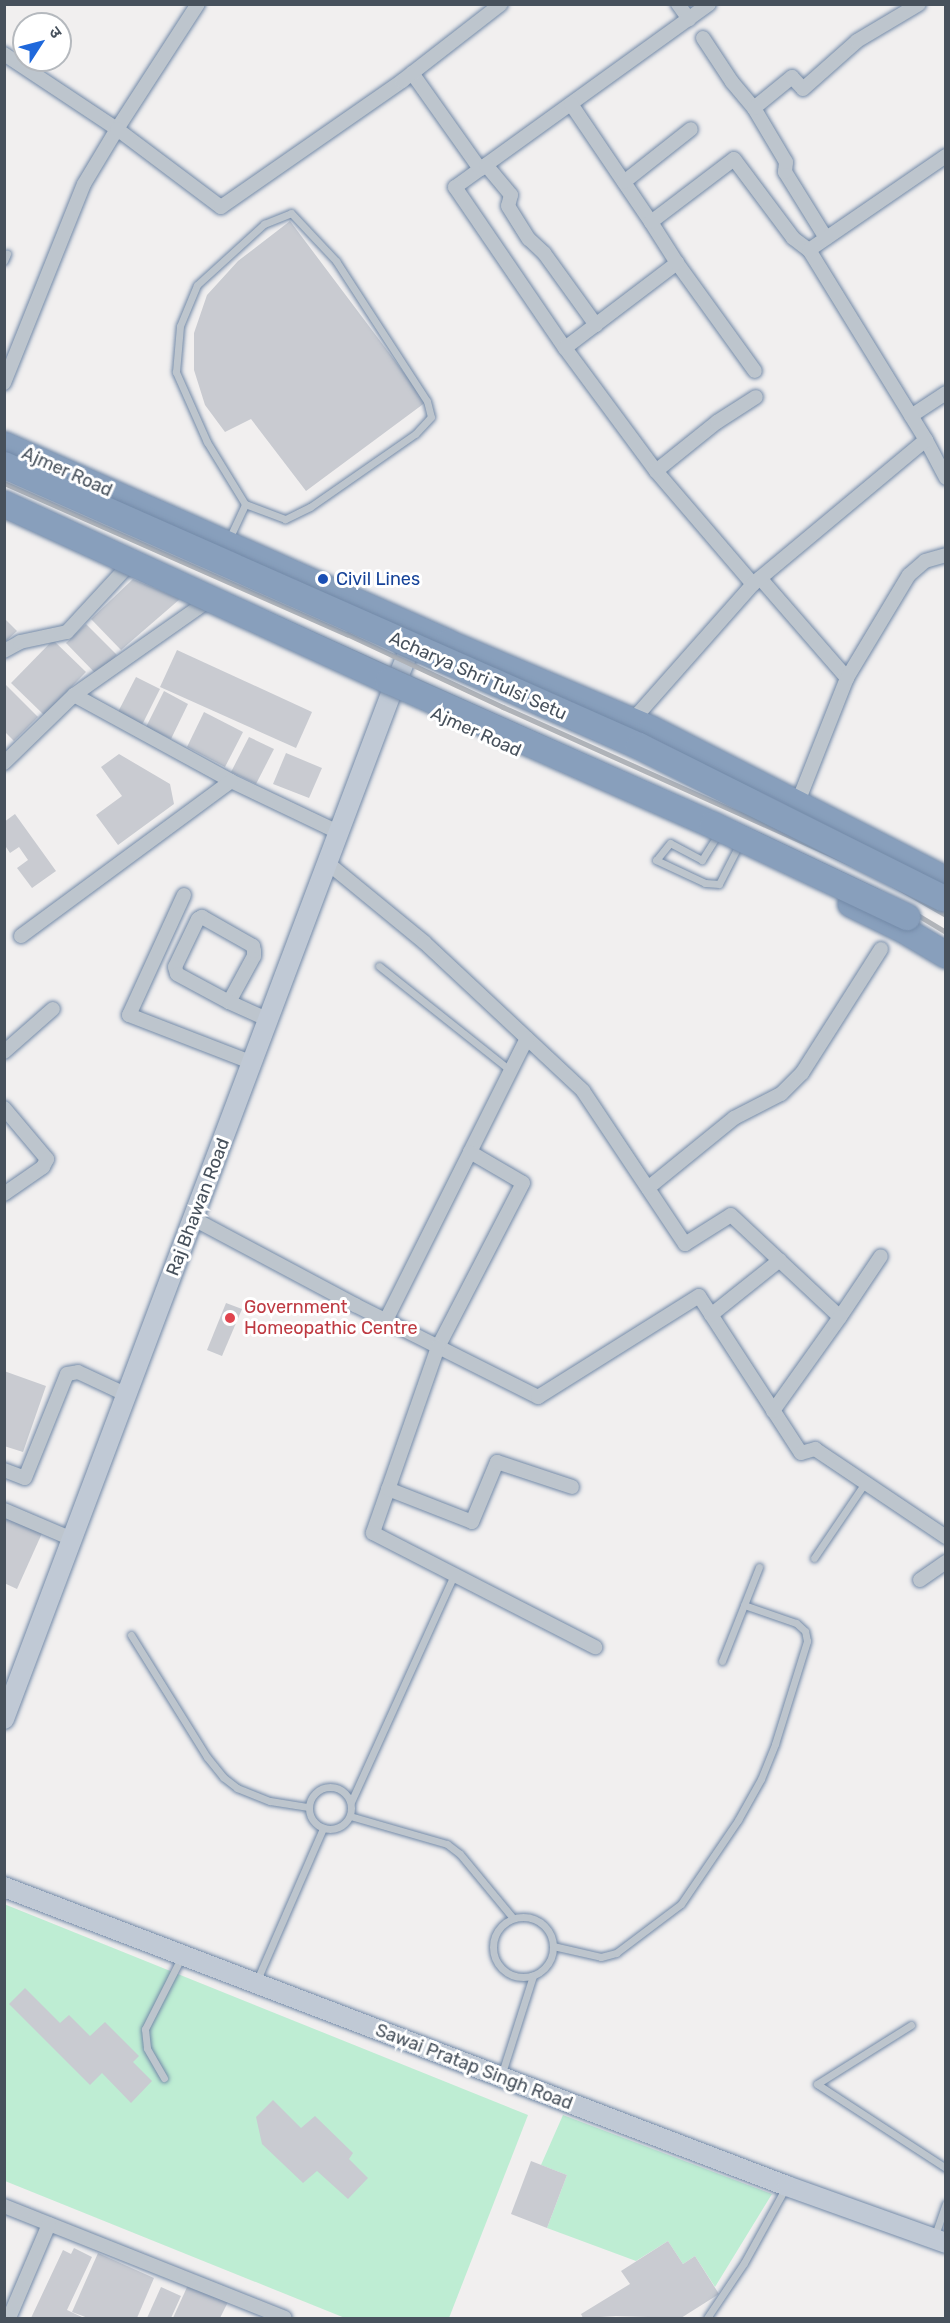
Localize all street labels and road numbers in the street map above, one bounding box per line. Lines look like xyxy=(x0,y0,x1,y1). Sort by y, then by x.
street label: Ajmer Road xyxy=(18,442,116,502)
street label: Acharya Shri Tulsi Setu xyxy=(386,627,570,725)
street label: Ajmer Road xyxy=(427,702,525,762)
street label: Raj Bhawan Road xyxy=(162,1135,234,1279)
street label: Sawai Pratap Singh Road xyxy=(372,2019,576,2115)

